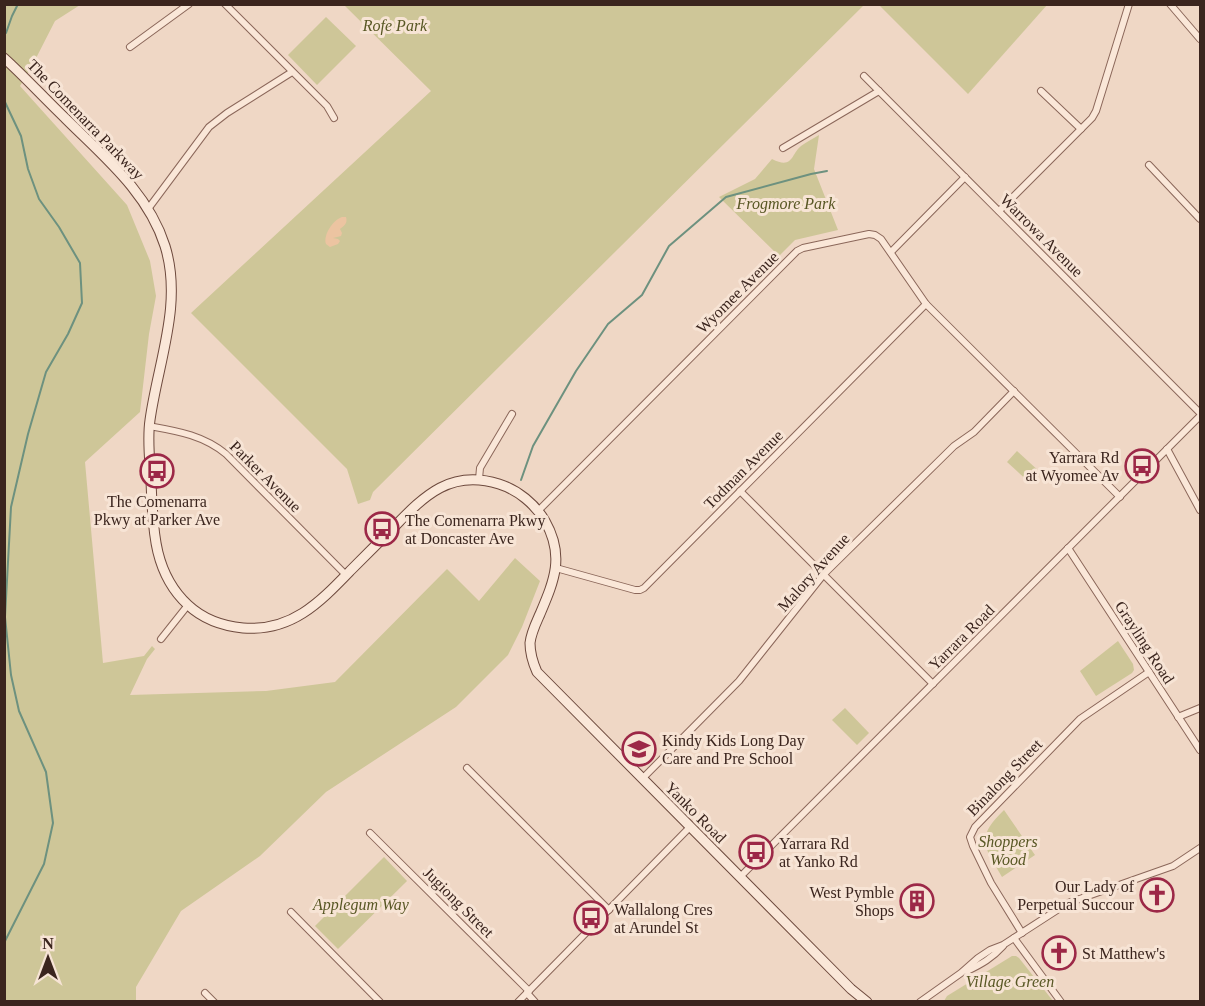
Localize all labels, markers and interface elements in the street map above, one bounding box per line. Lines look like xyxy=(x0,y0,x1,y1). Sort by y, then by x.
park label: Rofe Park xyxy=(362,17,428,35)
street label: The Comenarra Parkway xyxy=(23,56,147,183)
street label: Warrowa Avenue xyxy=(997,190,1087,280)
park label: Frogmore Park xyxy=(736,195,836,213)
street label: Wyomee Avenue xyxy=(693,248,782,337)
street label: Todman Avenue xyxy=(701,427,786,512)
street label: Parker Avenue xyxy=(227,437,305,515)
bus stop icon: Yarrara Rd at Wyomee Av xyxy=(1124,448,1160,484)
place label: Yarrara Rd at Wyomee Av xyxy=(1025,449,1119,485)
bus stop icon: The Comenarra Pkwy at Parker Ave xyxy=(139,453,175,489)
place label: The Comenarra Pkwy at Parker Ave xyxy=(94,493,220,529)
bus stop icon: The Comenarra Pkwy at Doncaster Ave xyxy=(364,511,400,547)
place label: The Comenarra Pkwy at Doncaster Ave xyxy=(405,512,545,547)
street label: Malory Avenue xyxy=(774,530,853,615)
street label: Grayling Road xyxy=(1111,598,1177,687)
street label: Yarrara Road xyxy=(925,601,997,673)
school or university icon: Kindy Kids Long Day Care and Pre School xyxy=(621,731,657,767)
place label: Kindy Kids Long Day Care and Pre School xyxy=(662,732,805,767)
street label: Binalong Street xyxy=(964,735,1046,820)
street label: Yanko Road xyxy=(662,778,730,846)
park label: Shoppers Wood xyxy=(978,833,1038,868)
bus stop icon: Yarrara Rd at Yanko Rd xyxy=(738,834,774,870)
place label: Yarrara Rd at Yanko Rd xyxy=(779,835,858,870)
street label: Jugiong Street xyxy=(419,864,498,942)
church icon: Our Lady of Perpetual Succour xyxy=(1139,877,1175,913)
place label: Our Lady of Perpetual Succour xyxy=(1017,878,1135,914)
building icon: West Pymble Shops xyxy=(899,883,935,919)
place label: West Pymble Shops xyxy=(810,884,894,920)
park label: Applegum Way xyxy=(312,896,410,914)
bus stop icon: Wallalong Cres at Arundel St xyxy=(573,900,609,936)
place label: Wallalong Cres at Arundel St xyxy=(614,901,713,936)
north arrow xyxy=(18,928,78,988)
text: N xyxy=(42,935,54,952)
church icon: St Matthew's xyxy=(1041,935,1077,971)
place label: St Matthew's xyxy=(1082,945,1165,962)
park label: Village Green xyxy=(966,973,1054,991)

